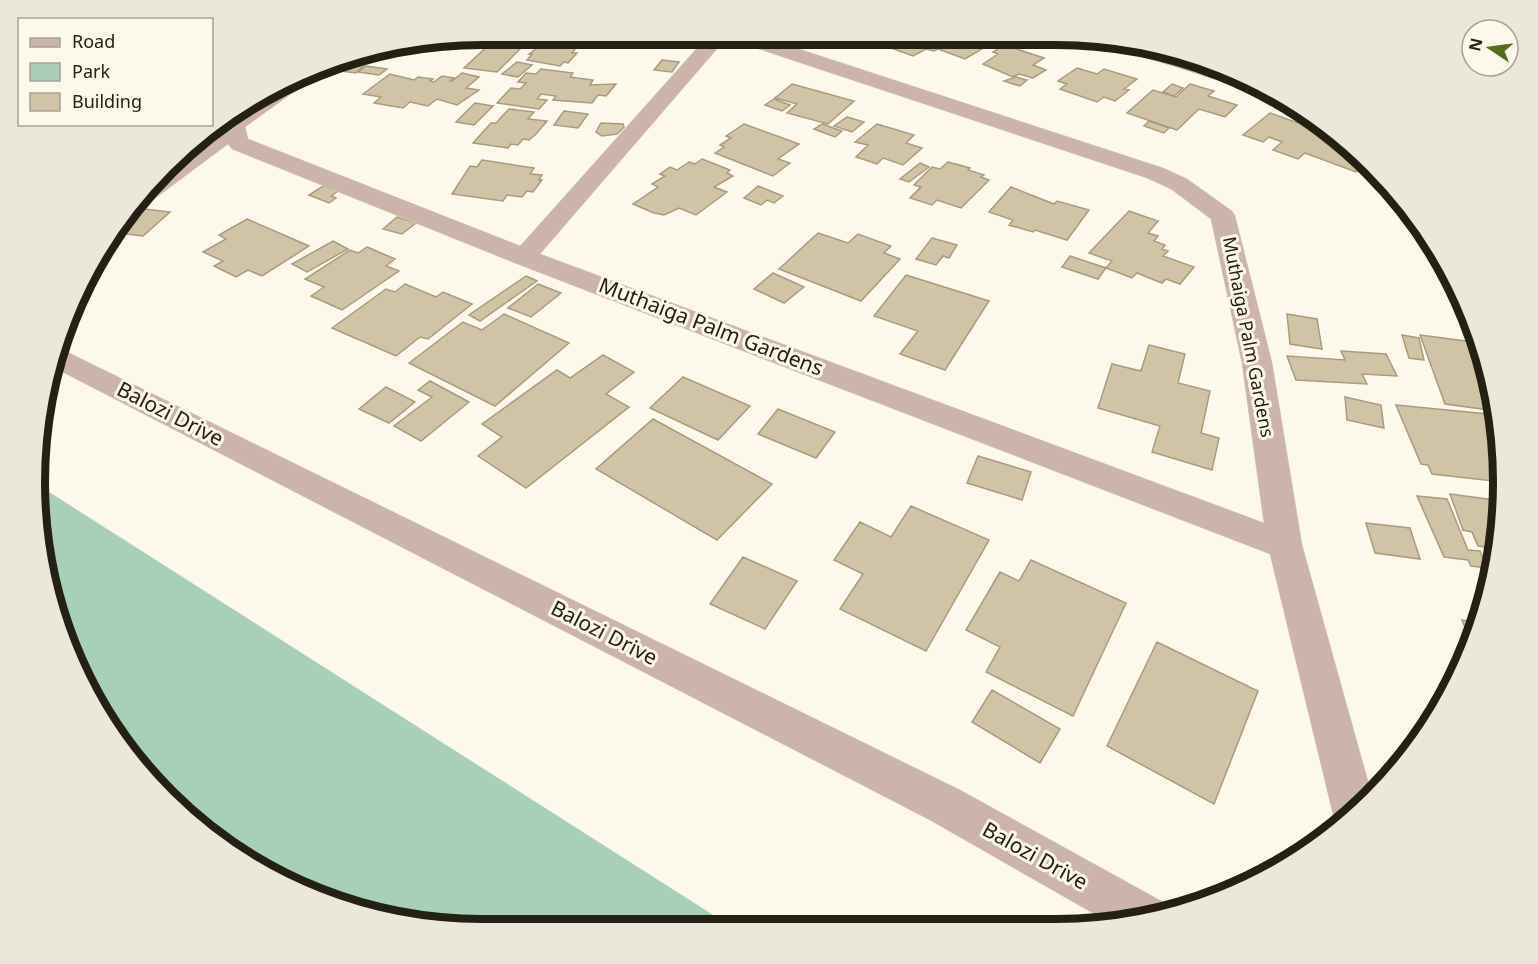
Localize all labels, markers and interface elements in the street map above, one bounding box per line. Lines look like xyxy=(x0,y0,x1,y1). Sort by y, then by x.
legend xyxy=(18,18,213,126)
north arrow xyxy=(1460,18,1520,78)
text: Road xyxy=(72,29,115,53)
text: N xyxy=(1463,36,1488,53)
text: Park xyxy=(72,59,110,83)
text: Building xyxy=(72,89,142,113)
street label: Muthaiga Palm Gardens xyxy=(1218,234,1280,439)
street label: Muthaiga Palm Gardens xyxy=(595,270,828,382)
street label: Balozi Drive xyxy=(112,374,229,452)
street label: Balozi Drive xyxy=(546,593,663,671)
street label: Balozi Drive xyxy=(978,815,1093,895)

